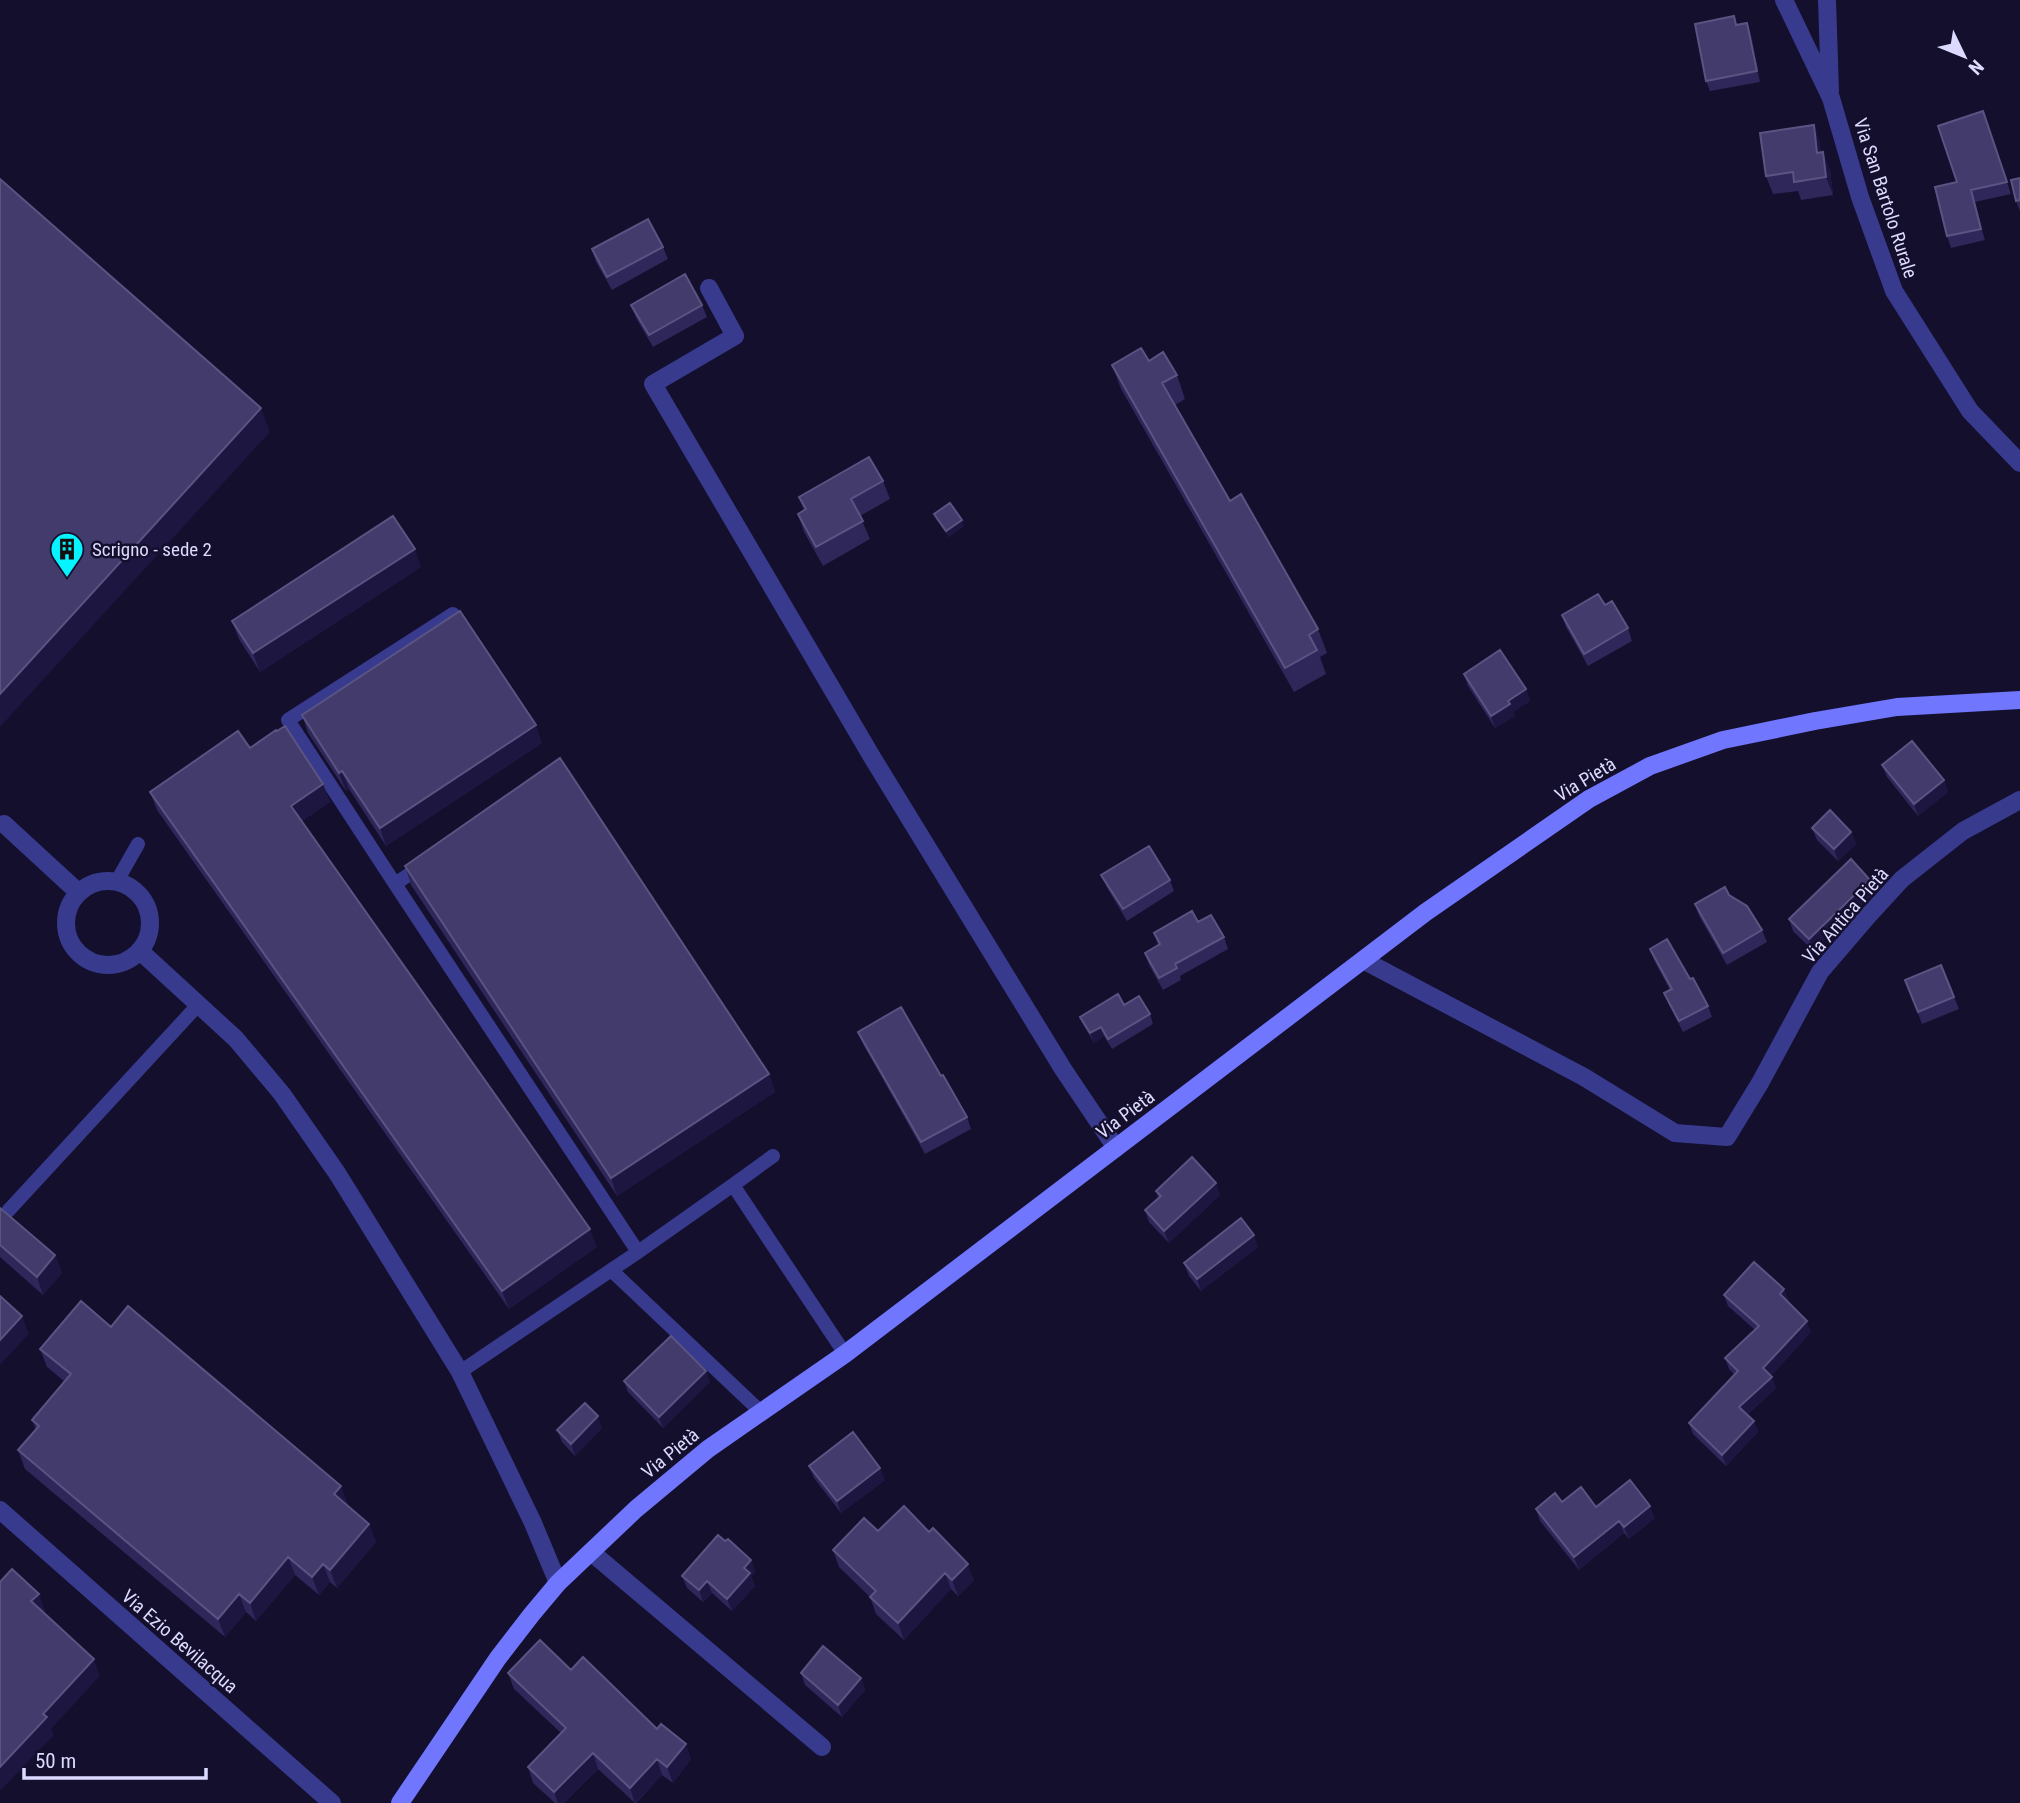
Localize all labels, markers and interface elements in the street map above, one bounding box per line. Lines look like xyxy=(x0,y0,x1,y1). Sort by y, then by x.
north arrow xyxy=(1929,21,1999,91)
text: N xyxy=(1964,55,1988,79)
street label: Via San Bartolo Rurale xyxy=(1849,115,1922,281)
building icon: Scrigno - sede 2 xyxy=(48,530,86,579)
place label: Scrigno - sede 2 xyxy=(92,538,212,561)
street label: Via Pietà xyxy=(1551,752,1620,807)
street label: Via Antica Pietà xyxy=(1798,863,1893,968)
street label: Via Pietà xyxy=(1092,1085,1159,1144)
street label: Via Pietà xyxy=(637,1423,704,1483)
street label: Via Ezio Bevilacqua xyxy=(117,1585,242,1698)
scale bar xyxy=(24,1736,206,1780)
text: 50 m xyxy=(35,1749,76,1773)

